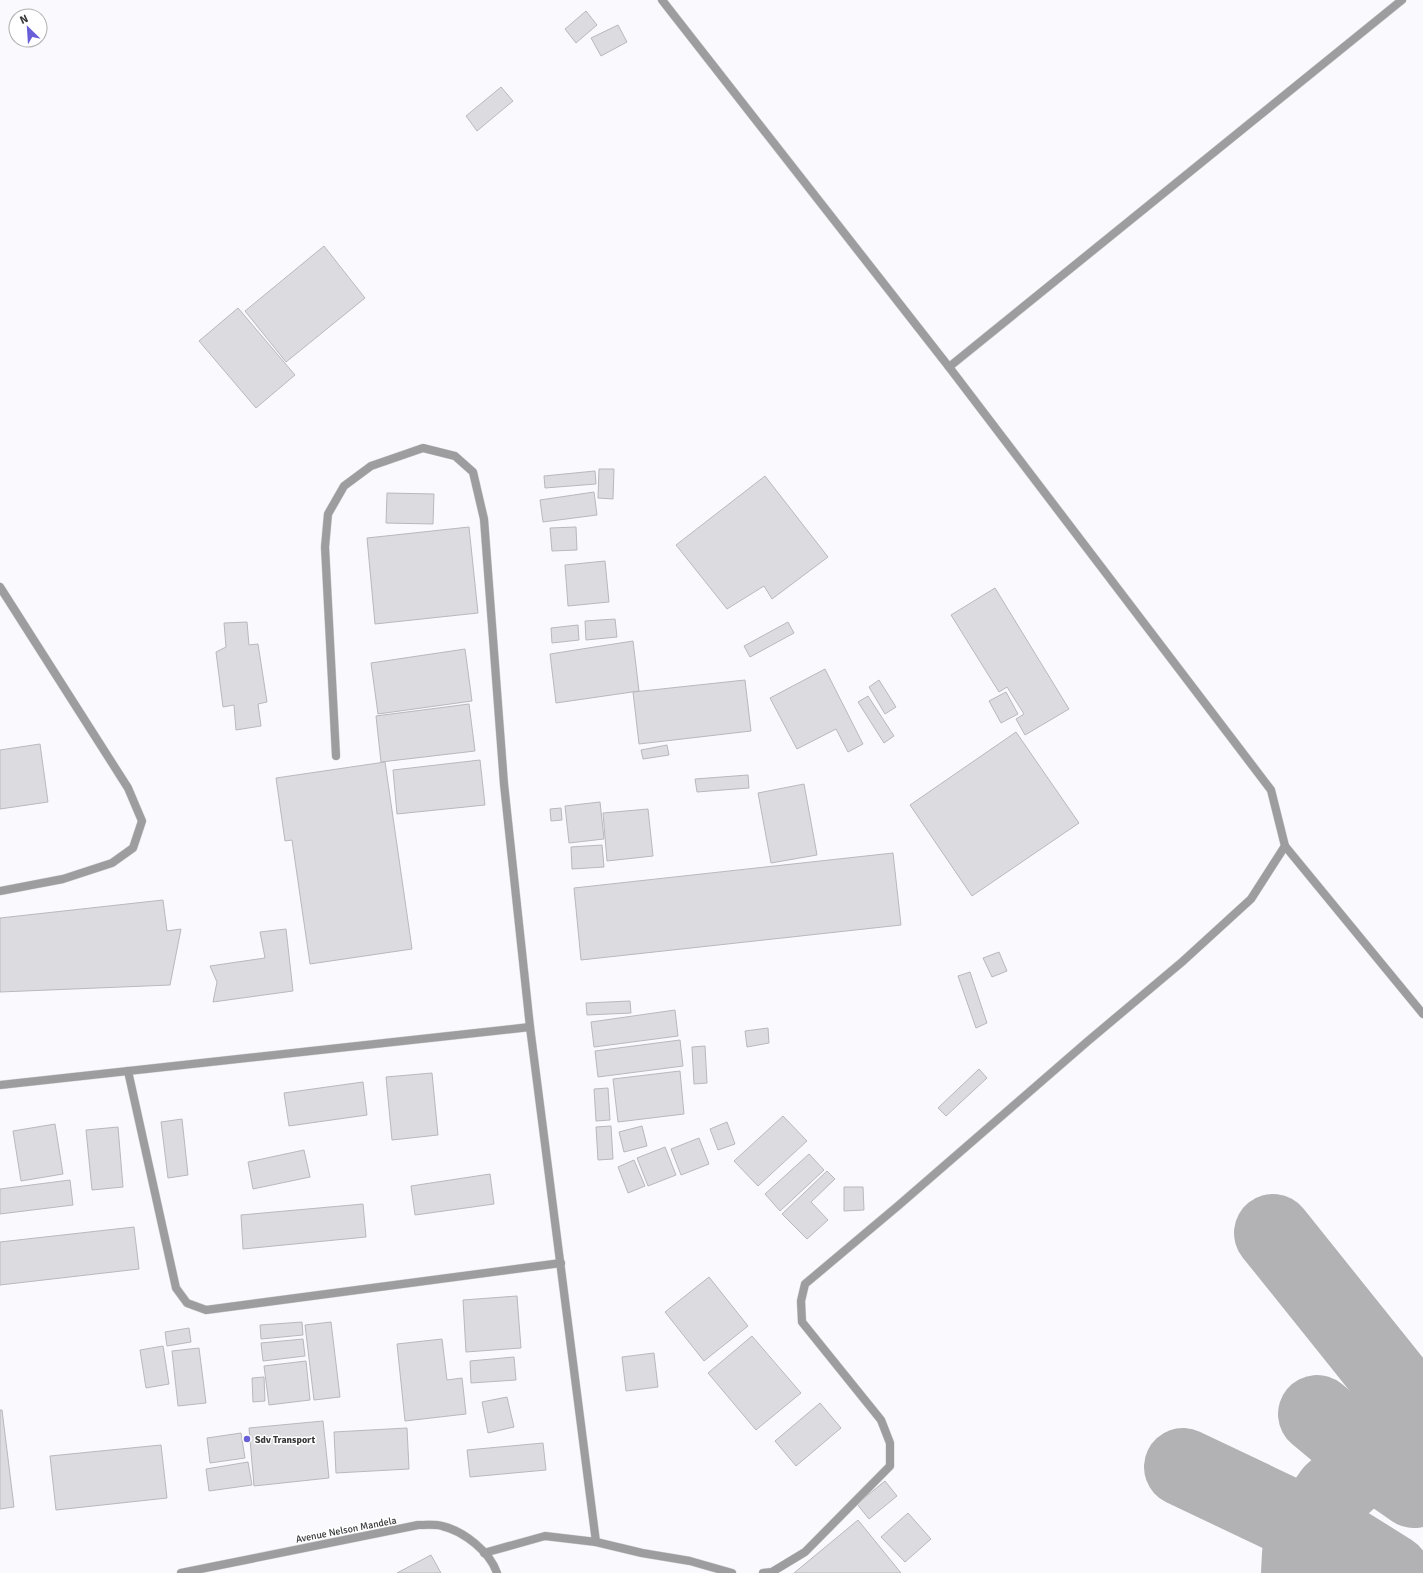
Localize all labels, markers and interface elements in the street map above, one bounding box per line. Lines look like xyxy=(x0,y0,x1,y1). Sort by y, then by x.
north arrow xyxy=(8,8,48,48)
text: N xyxy=(18,12,30,27)
marker: Sdv Transport xyxy=(242,1434,252,1444)
place label: Sdv Transport xyxy=(255,1434,315,1446)
street label: Avenue Nelson Mandela xyxy=(295,1514,398,1546)

